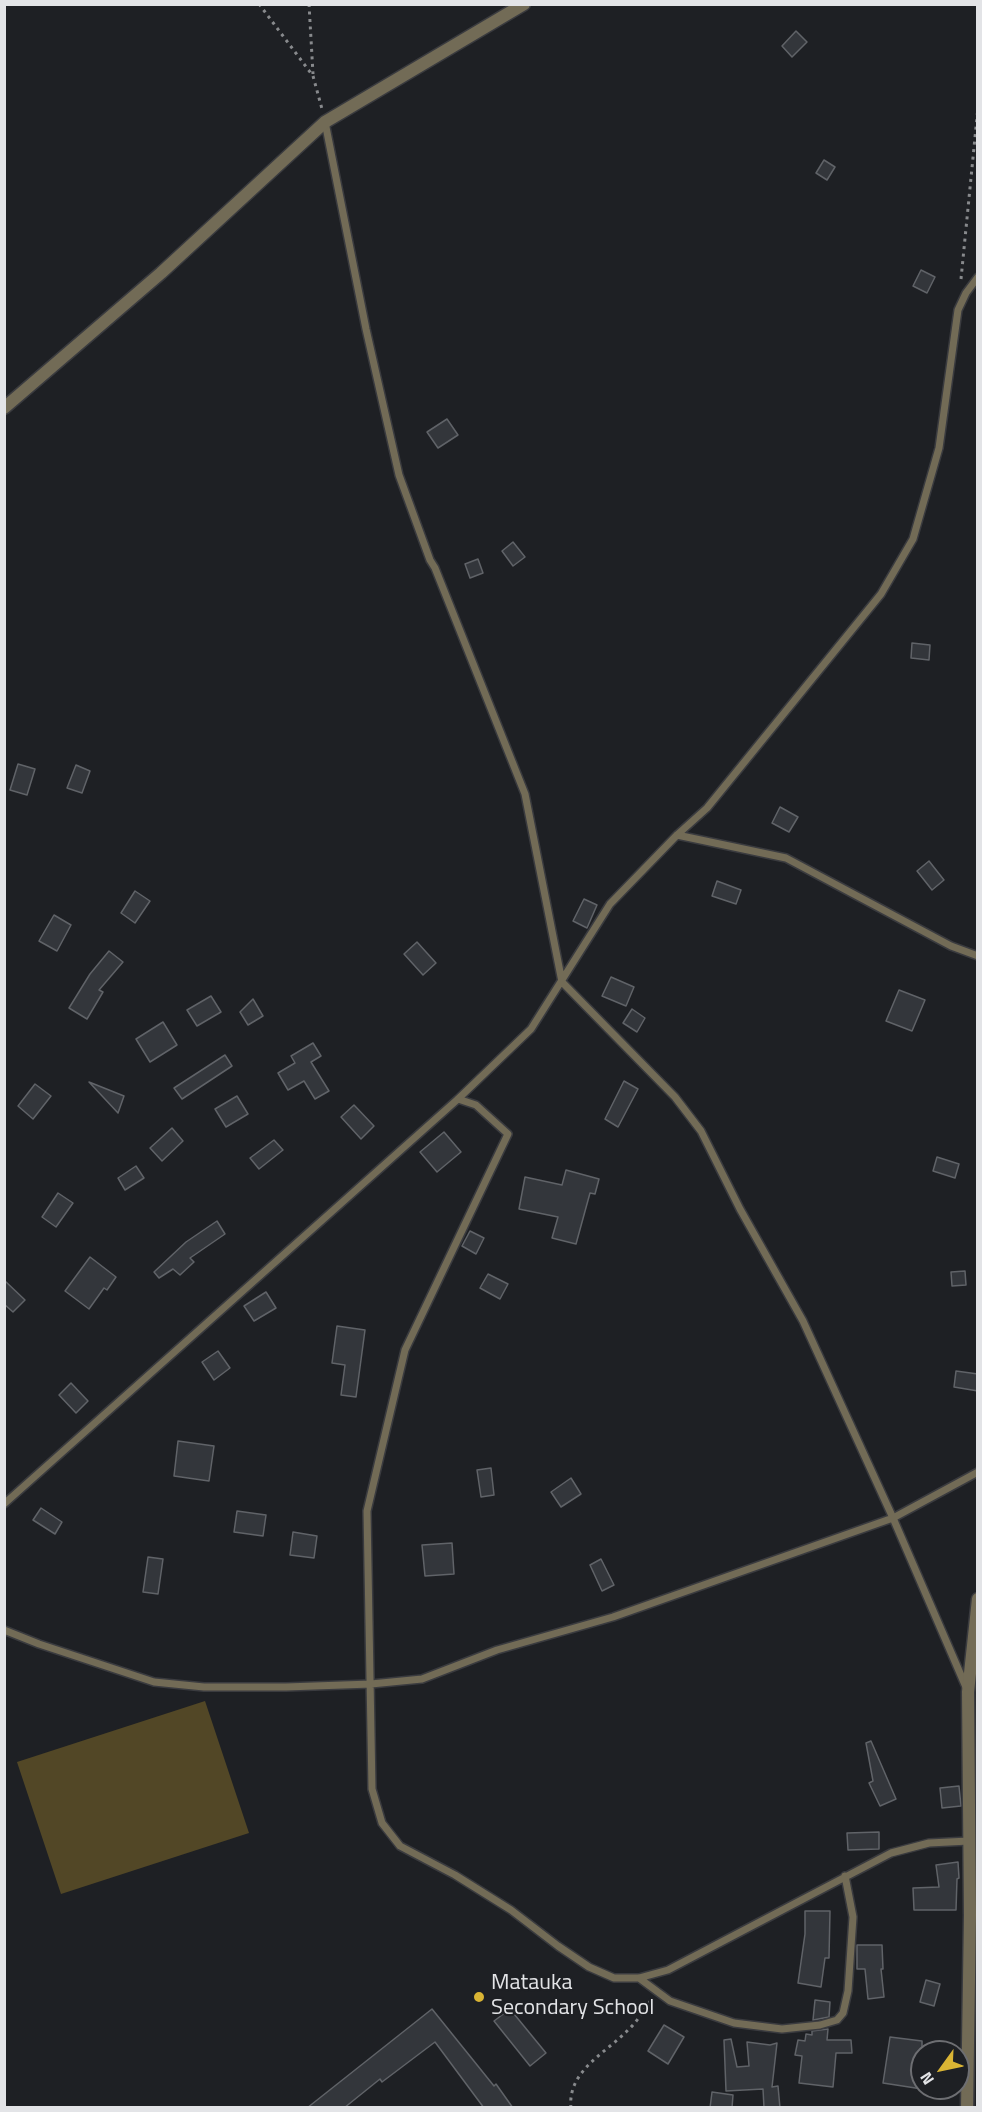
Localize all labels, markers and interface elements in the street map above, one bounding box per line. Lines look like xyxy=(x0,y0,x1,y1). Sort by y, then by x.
place label: Matauka Secondary School xyxy=(491,1971,654,2023)
marker: Matauka Secondary School xyxy=(472,1990,486,2004)
north arrow xyxy=(910,2040,970,2100)
text: N xyxy=(913,2068,940,2090)

